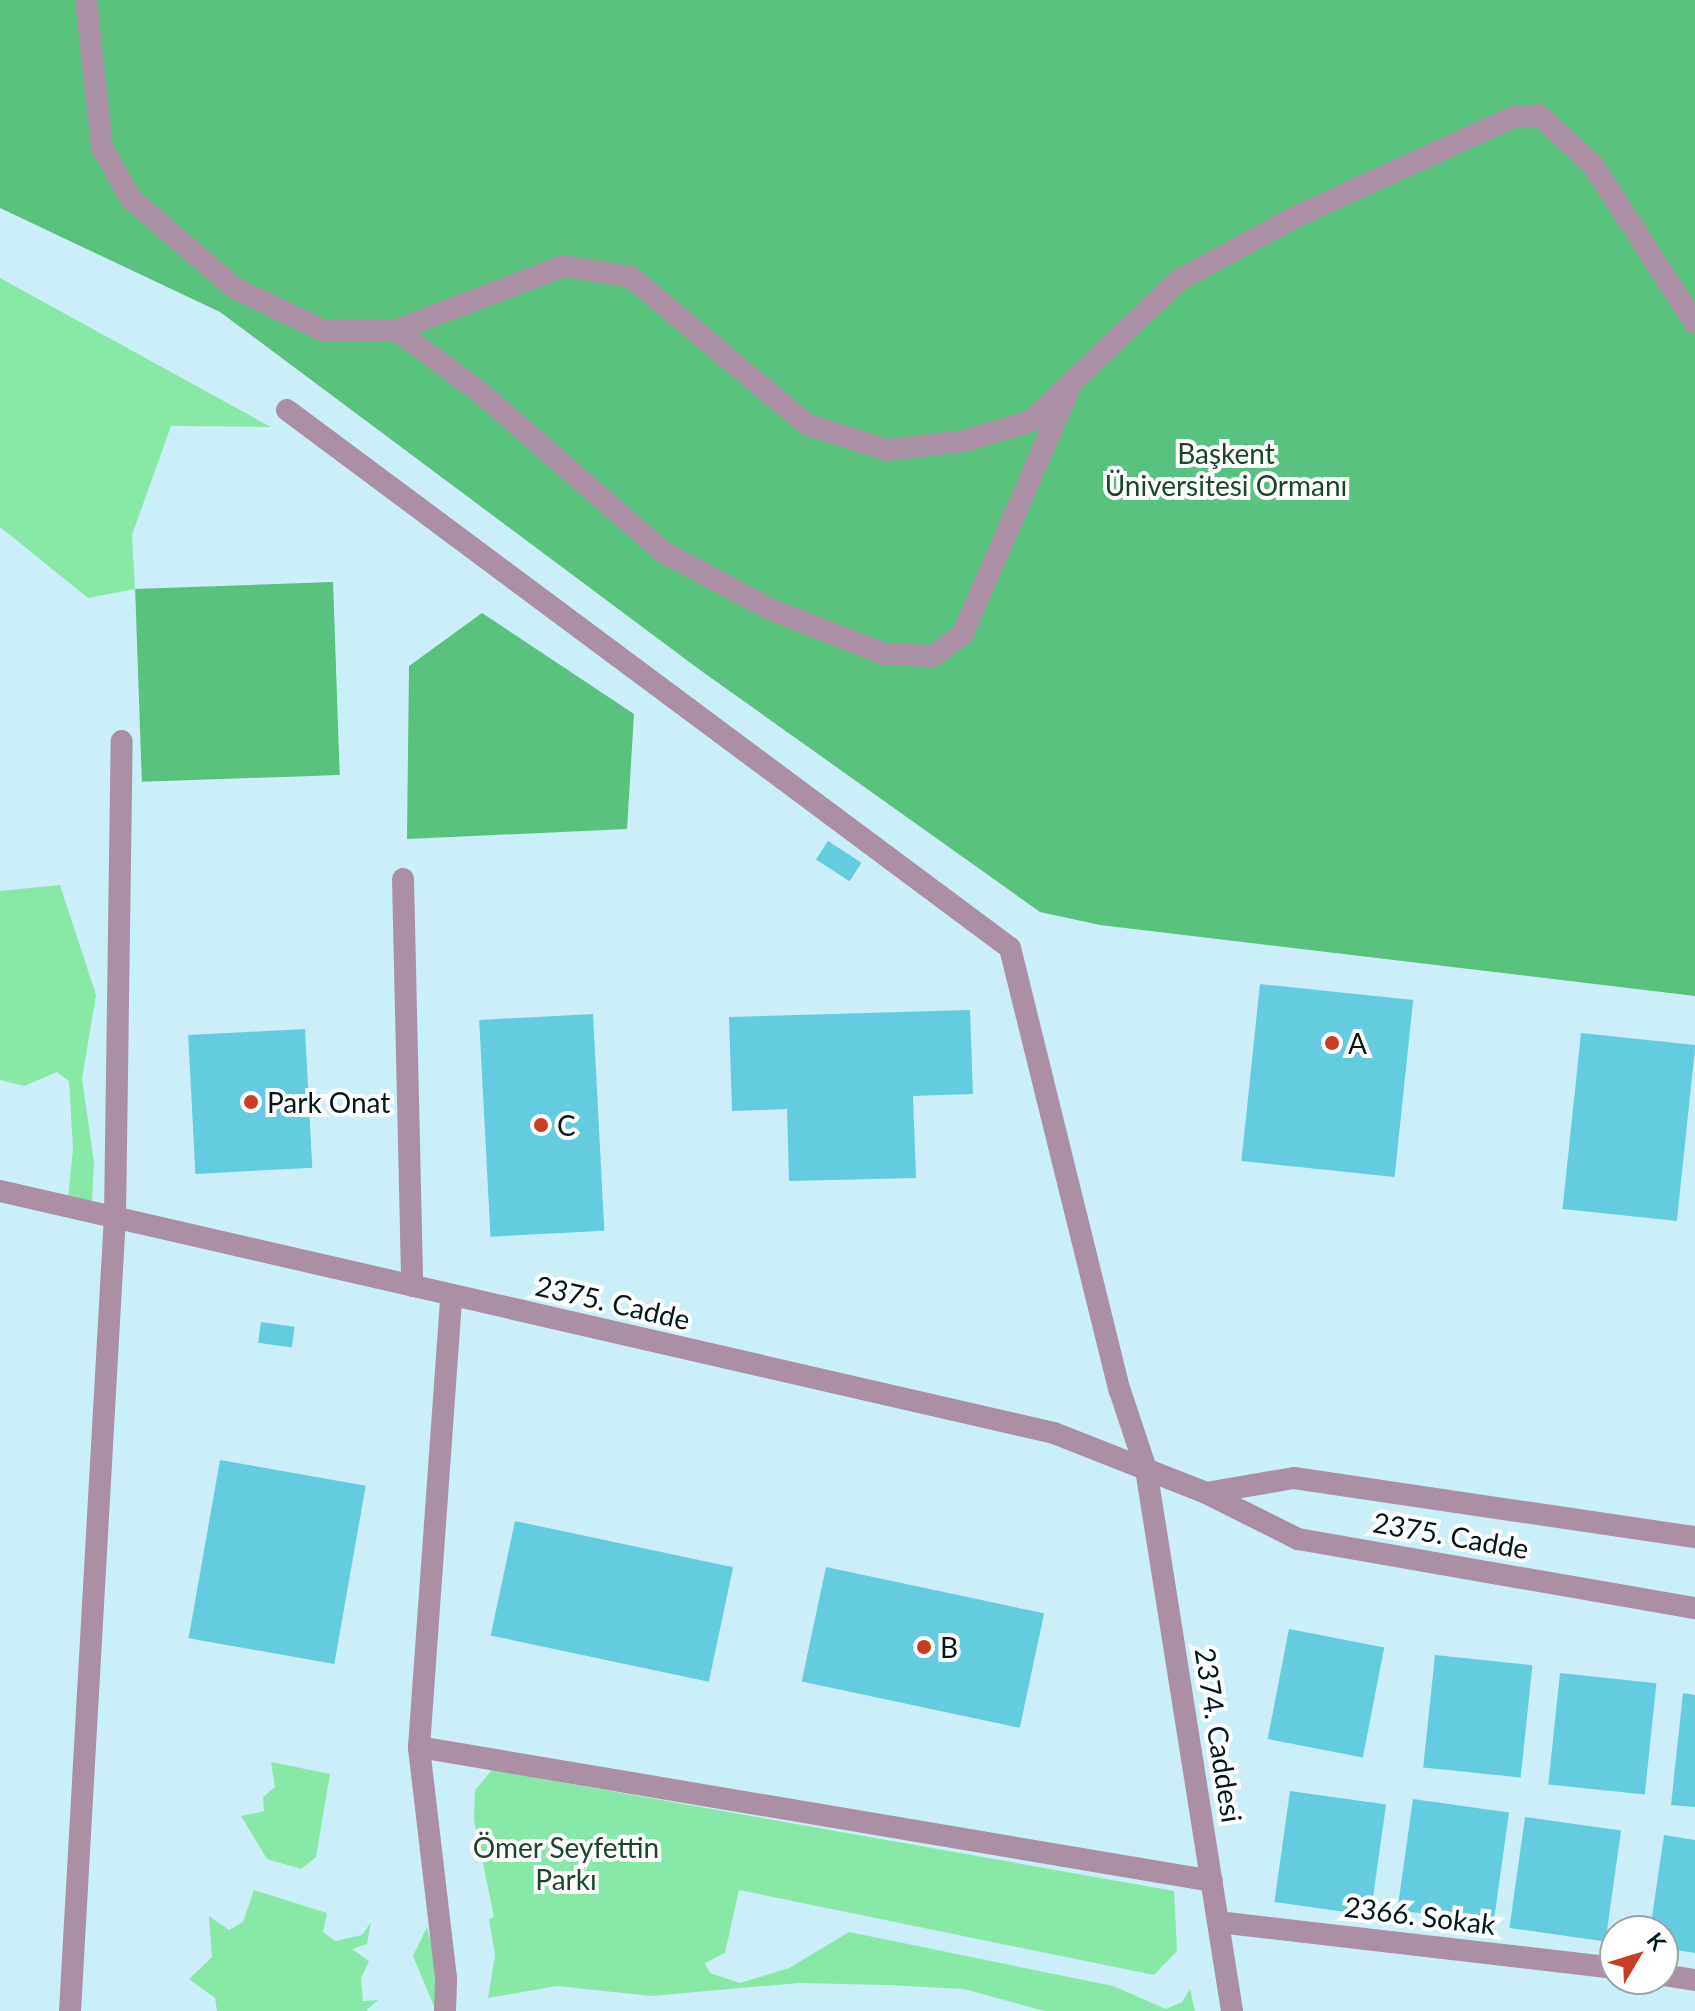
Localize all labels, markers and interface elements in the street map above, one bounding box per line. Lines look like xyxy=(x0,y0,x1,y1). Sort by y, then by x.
park label: Başkent Üniversitesi Ormanı xyxy=(1105,436,1347,502)
place label: A xyxy=(1348,1026,1367,1060)
marker: A xyxy=(1323,1034,1341,1052)
place label: Park Onat xyxy=(267,1085,390,1119)
marker: Park Onat xyxy=(242,1093,260,1111)
place label: C xyxy=(557,1108,576,1142)
marker: C xyxy=(532,1116,550,1134)
street label: 2375. Cadde xyxy=(532,1268,694,1336)
street label: 2375. Cadde xyxy=(1371,1505,1531,1565)
place label: B xyxy=(940,1630,958,1664)
marker: B xyxy=(915,1638,933,1656)
street label: 2374. Caddesi xyxy=(1189,1645,1249,1825)
park label: Ömer Seyfettin Parkı xyxy=(473,1830,659,1896)
street label: 2366. Sokak xyxy=(1342,1889,1498,1941)
north arrow xyxy=(1599,1915,1679,1995)
text: K xyxy=(1641,1927,1672,1955)

